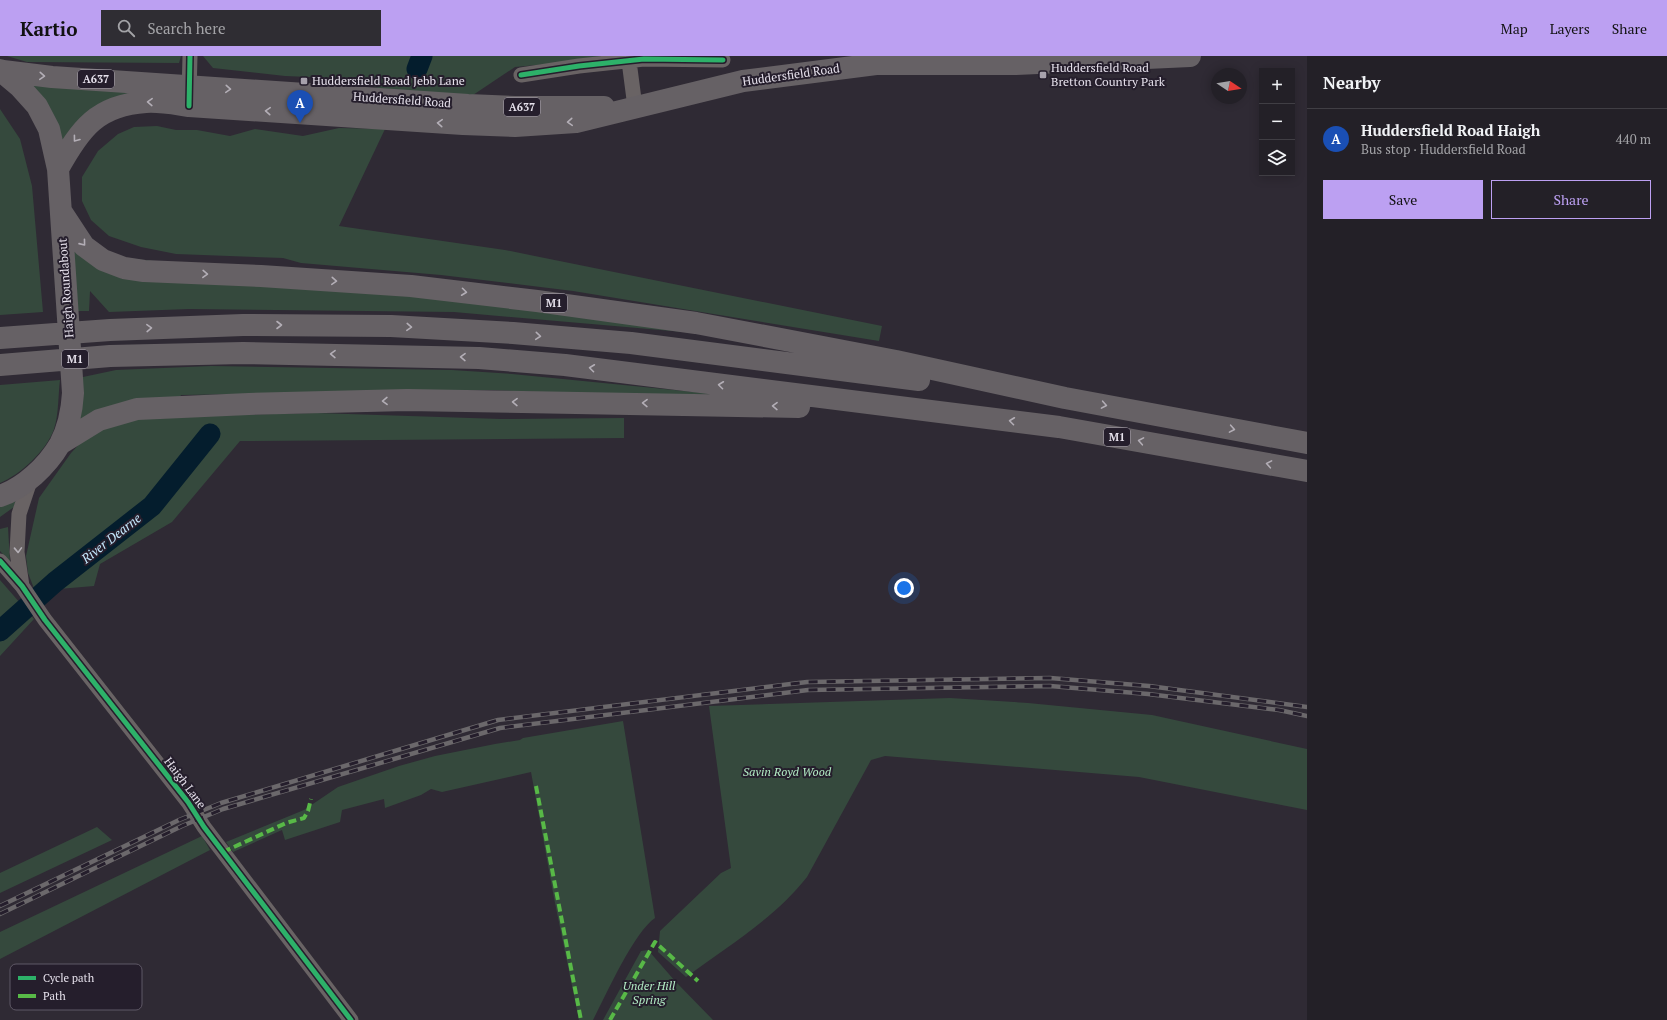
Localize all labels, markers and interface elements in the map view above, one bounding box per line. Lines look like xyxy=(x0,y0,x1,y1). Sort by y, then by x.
search box xyxy=(101,10,381,46)
text: Kartio xyxy=(20,16,77,41)
icon: search xyxy=(115,17,137,39)
text: Search here xyxy=(147,18,225,38)
text: Map xyxy=(1501,19,1528,38)
text: Layers xyxy=(1550,19,1590,38)
text: Share xyxy=(1612,19,1647,38)
street label: Huddersfield Road xyxy=(741,60,841,89)
place label: Huddersfield Road Bretton Country Park xyxy=(1051,60,1166,89)
north arrow xyxy=(1211,68,1247,104)
map controls xyxy=(1259,68,1295,176)
button: + xyxy=(1259,68,1295,104)
road number: A637 xyxy=(78,70,114,88)
marker: Huddersfield Road Bretton Country Park xyxy=(1038,70,1048,80)
one-way arrow xyxy=(39,71,45,80)
text: Nearby xyxy=(1323,71,1381,94)
place label: Huddersfield Road Jebb Lane xyxy=(312,73,465,88)
marker: Huddersfield Road Jebb Lane xyxy=(299,76,309,86)
one-way arrow xyxy=(225,84,232,93)
street label: Huddersfield Road xyxy=(353,89,452,110)
pin: A xyxy=(287,90,313,123)
one-way arrow xyxy=(147,98,154,107)
road number: A637 xyxy=(504,98,540,116)
button: − xyxy=(1259,104,1295,140)
one-way arrow xyxy=(265,107,271,116)
one-way arrow xyxy=(437,118,443,127)
one-way arrow xyxy=(567,118,573,127)
text: Huddersfield Road Haigh xyxy=(1361,120,1540,140)
text: A xyxy=(1331,130,1341,148)
text: 440 m xyxy=(1616,130,1651,148)
one-way arrow xyxy=(74,135,81,142)
button: layers xyxy=(1259,140,1295,176)
text: Bus stop · Huddersfield Road xyxy=(1361,140,1526,158)
button: Save xyxy=(1323,180,1483,219)
button: Share xyxy=(1491,180,1651,219)
street label: Haigh Roundabout xyxy=(54,237,76,338)
one-way arrow xyxy=(78,238,85,246)
one-way arrow xyxy=(202,269,208,278)
one-way arrow xyxy=(331,276,337,285)
one-way arrow xyxy=(461,288,467,297)
road number: M1 xyxy=(541,294,567,312)
one-way arrow xyxy=(276,321,282,330)
one-way arrow xyxy=(406,323,412,332)
one-way arrow xyxy=(146,324,152,333)
one-way arrow xyxy=(535,331,541,340)
road number: M1 xyxy=(62,350,88,368)
one-way arrow xyxy=(330,350,336,358)
one-way arrow xyxy=(460,353,466,361)
one-way arrow xyxy=(589,364,595,373)
one-way arrow xyxy=(718,380,724,389)
one-way arrow xyxy=(382,397,388,405)
one-way arrow xyxy=(512,398,518,406)
one-way arrow xyxy=(642,399,648,408)
one-way arrow xyxy=(1101,401,1107,409)
one-way arrow xyxy=(772,402,778,411)
one-way arrow xyxy=(1009,417,1015,426)
one-way arrow xyxy=(1229,424,1235,432)
road number: M1 xyxy=(1104,428,1130,446)
one-way arrow xyxy=(1137,438,1144,446)
one-way arrow xyxy=(1265,460,1272,469)
water label: River Dearne xyxy=(76,509,145,568)
one-way arrow xyxy=(14,547,22,553)
your location xyxy=(894,578,914,598)
street label: Haigh Lane xyxy=(161,754,210,811)
park label: Savin Royd Wood xyxy=(743,764,832,779)
legend xyxy=(10,964,142,1010)
text: Cycle path xyxy=(43,971,95,985)
park label: Under Hill Spring xyxy=(623,978,676,1007)
text: Path xyxy=(43,989,66,1003)

